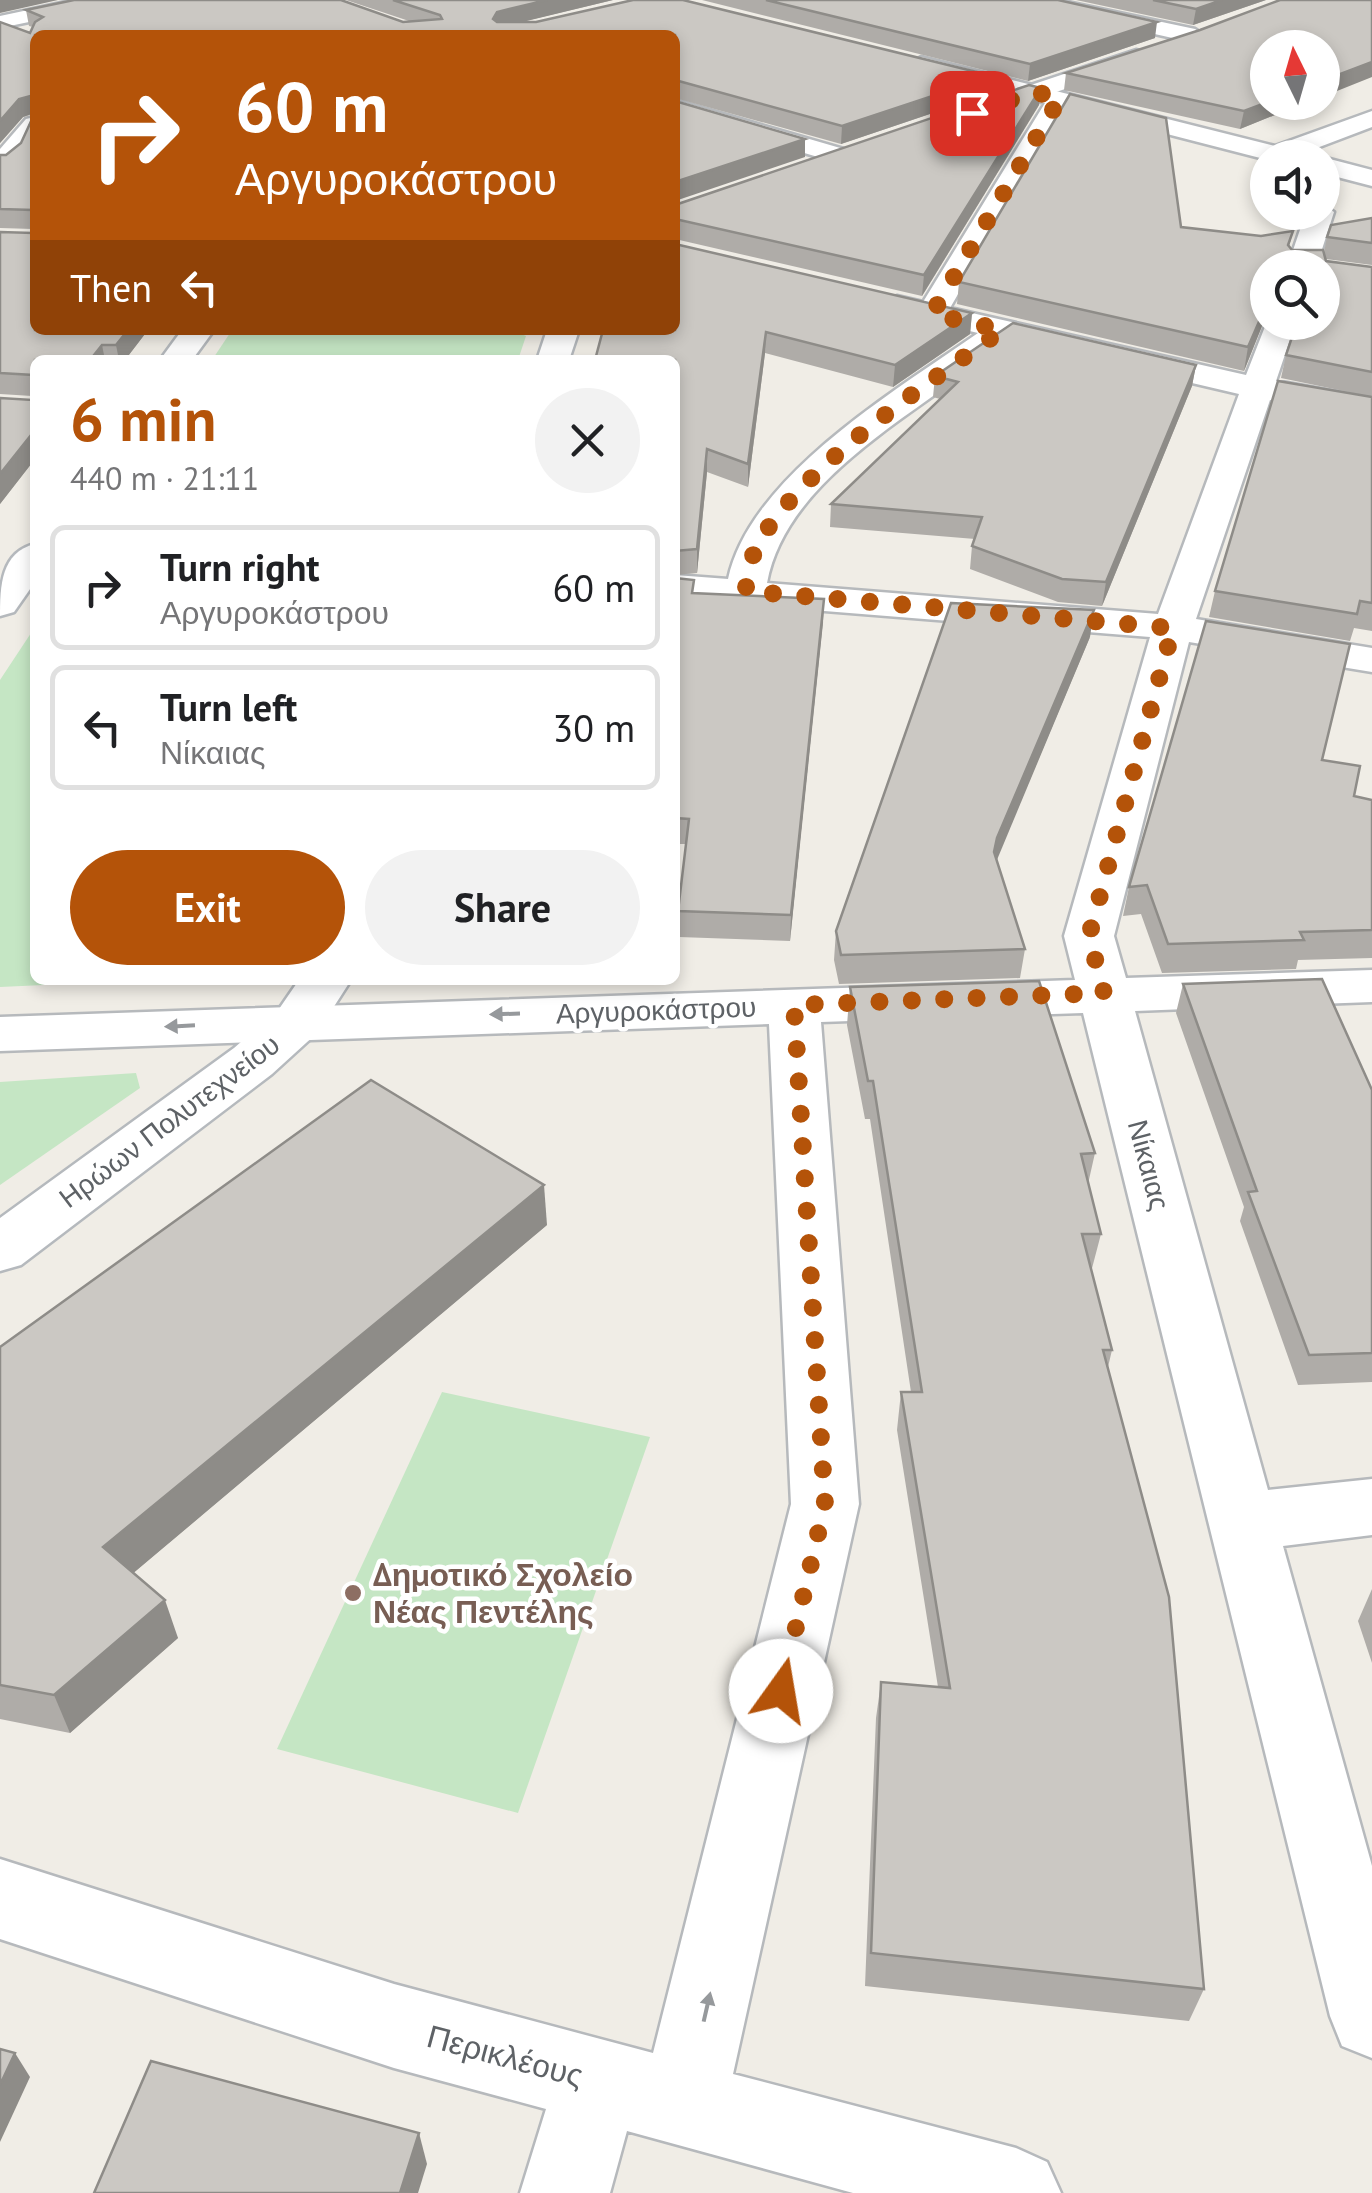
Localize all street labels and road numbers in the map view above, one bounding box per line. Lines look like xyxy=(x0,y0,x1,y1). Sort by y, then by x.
street label: Αργυροκάστρου xyxy=(555,988,757,1031)
street label: Ηρώων Πολυτεχνείου xyxy=(51,1025,286,1216)
street label: Νίκαιας xyxy=(1120,1116,1179,1214)
street label: Περικλέους xyxy=(423,2014,588,2096)

